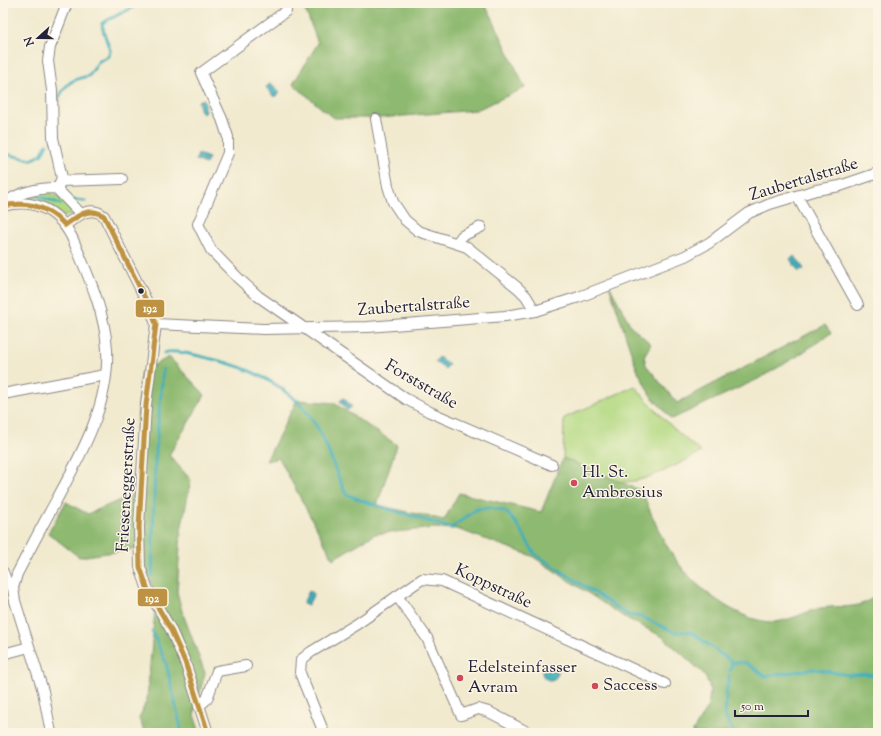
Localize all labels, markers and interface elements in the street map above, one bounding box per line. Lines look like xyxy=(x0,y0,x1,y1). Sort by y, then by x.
north arrow xyxy=(18,18,58,58)
text: N xyxy=(20,34,39,49)
street label: Zaubertalstraße xyxy=(747,152,861,208)
unlabelled marker xyxy=(136,286,146,296)
street label: Zaubertalstraße xyxy=(357,291,471,323)
line badge: 192 xyxy=(135,299,165,318)
text: 192 xyxy=(142,301,158,317)
street label: Forststraße xyxy=(380,354,462,416)
street label: Frieseneggerstraße xyxy=(111,417,143,553)
place label: Hl. St. Ambrosius xyxy=(582,461,663,505)
marker: Hl. St. Ambrosius xyxy=(569,478,579,488)
street label: Koppstraße xyxy=(450,559,536,615)
line badge: 192 xyxy=(137,588,168,607)
text: 192 xyxy=(144,591,160,607)
place label: Edelsteinfasser Avram xyxy=(468,656,578,700)
marker: Edelsteinfasser Avram xyxy=(455,673,465,683)
place label: Saccess xyxy=(603,674,658,698)
marker: Saccess xyxy=(590,681,600,691)
scale bar xyxy=(735,692,808,718)
text: 50 m xyxy=(740,698,764,716)

